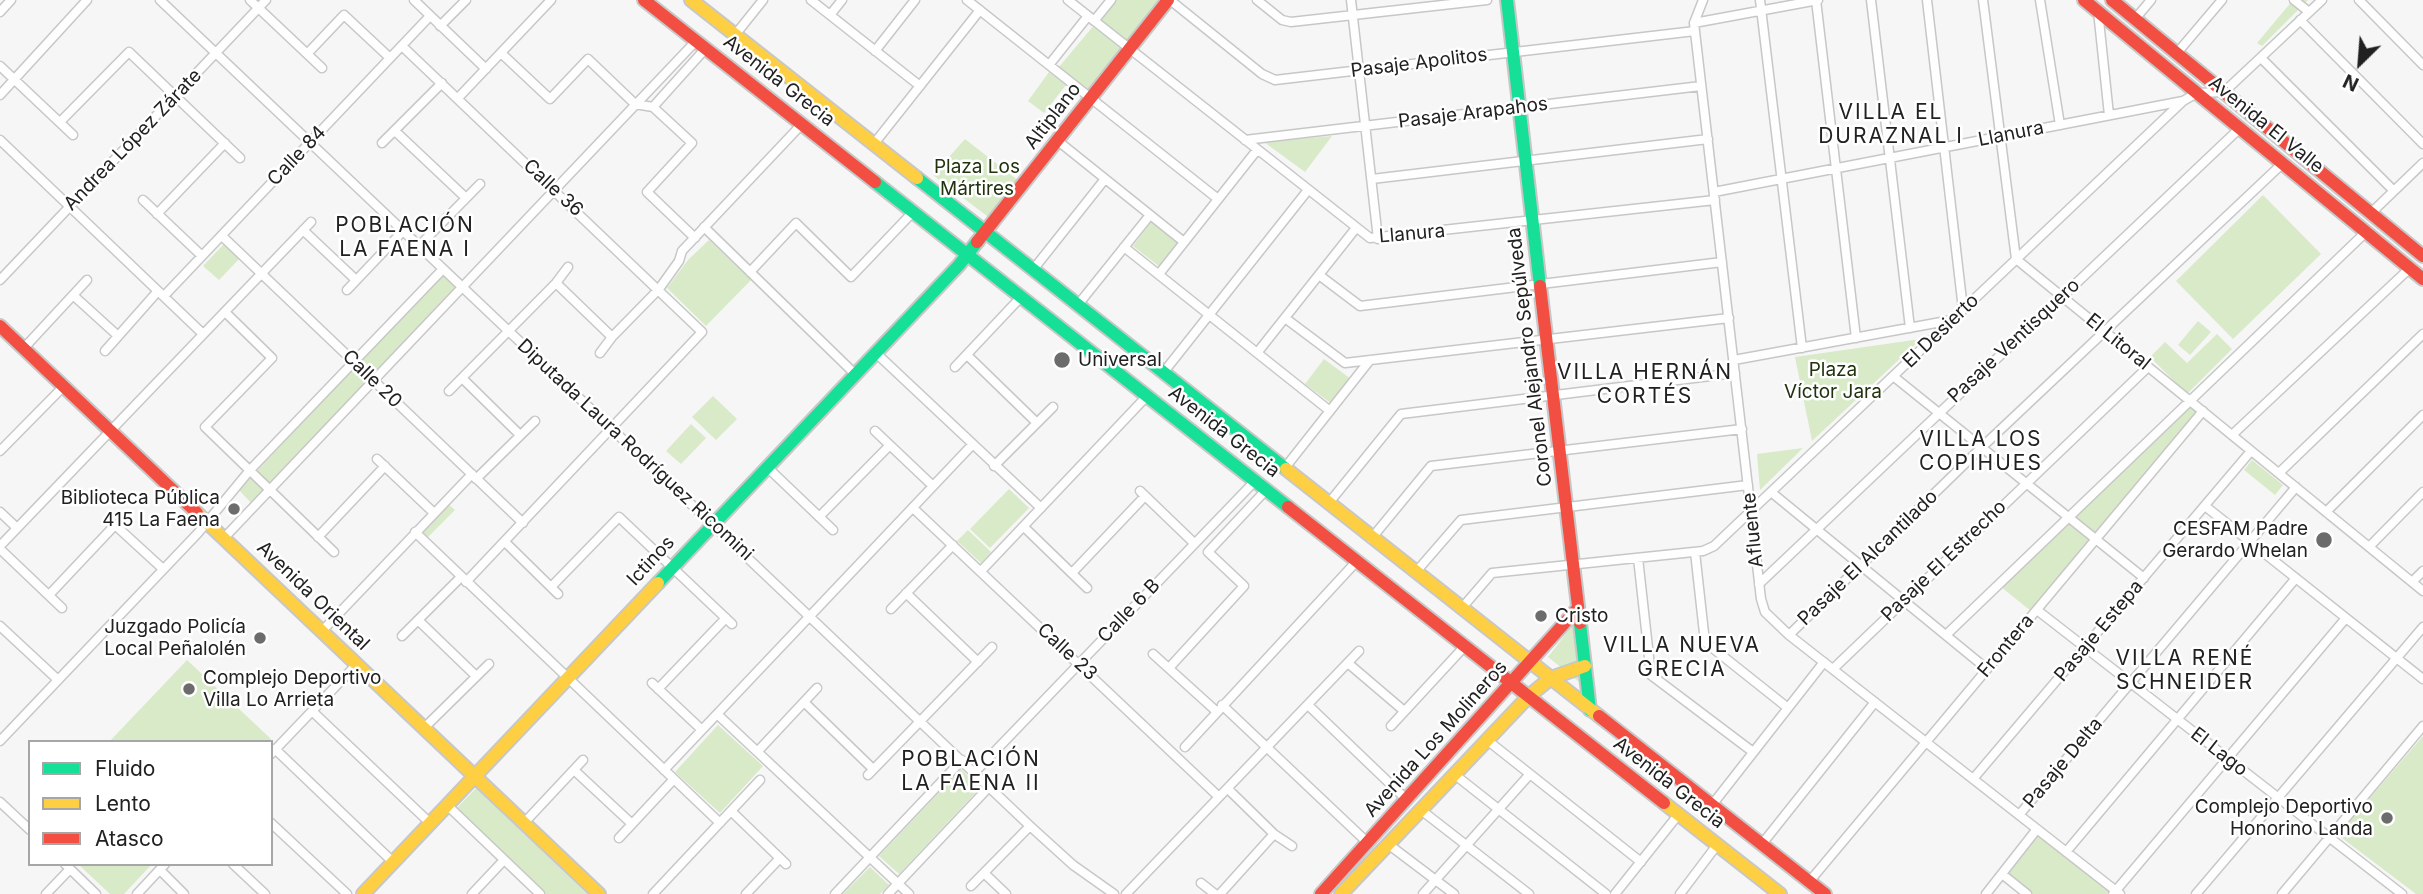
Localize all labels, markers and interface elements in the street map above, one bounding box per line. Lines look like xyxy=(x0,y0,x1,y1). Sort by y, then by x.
north arrow xyxy=(2325,28,2395,98)
street label: Avenida Grecia xyxy=(719,30,839,132)
street label: Pasaje Apolitos xyxy=(1349,43,1489,83)
street label: Andrea López Zárate xyxy=(59,64,207,216)
text: N xyxy=(2339,69,2362,96)
street label: Avenida El Valle xyxy=(2204,72,2328,178)
street label: Altiplano xyxy=(1020,78,1086,154)
street label: Pasaje Arapahos xyxy=(1397,93,1549,133)
district label: VILLA EL DURAZNAL I xyxy=(1819,100,1963,150)
street label: Llanura xyxy=(1976,116,2046,152)
street label: Calle 84 xyxy=(263,121,331,191)
street label: Calle 36 xyxy=(518,155,588,221)
park label: Plaza Los Mártires xyxy=(934,156,1020,200)
district label: POBLACIÓN LA FAENA I xyxy=(336,213,474,263)
street label: Llanura xyxy=(1378,220,1446,248)
street label: Coronel Alejandro Sepúlveda xyxy=(1503,226,1557,488)
street label: Pasaje Ventisquero xyxy=(1943,274,2085,408)
street label: El Desierto xyxy=(1898,289,1984,373)
street label: El Litoral xyxy=(2081,309,2155,375)
street label: Diputada Laura Rodríguez Ricomini xyxy=(512,334,758,566)
street label: Calle 20 xyxy=(338,345,406,413)
place label: Universal xyxy=(1078,349,1162,371)
marker: Universal xyxy=(1052,350,1072,370)
park label: Plaza Víctor Jara xyxy=(1784,359,1882,403)
district label: VILLA HERNÁN CORTÉS xyxy=(1558,360,1732,410)
street label: Avenida Grecia xyxy=(1164,381,1284,483)
district label: VILLA LOS COPIHUES xyxy=(1920,427,2042,477)
street label: Pasaje El Alcantilado xyxy=(1793,485,1943,631)
place label: Biblioteca Pública 415 La Faena xyxy=(61,487,220,531)
street label: Afluente xyxy=(1738,491,1768,569)
street label: Pasaje El Estrecho xyxy=(1877,496,2011,626)
marker: Biblioteca Pública 415 La Faena xyxy=(226,501,242,517)
place label: CESFAM Padre Gerardo Whelan xyxy=(2162,518,2308,562)
marker: CESFAM Padre Gerardo Whelan xyxy=(2314,530,2334,550)
street label: Ictinos xyxy=(622,531,680,591)
street label: Avenida Oriental xyxy=(252,537,374,655)
street label: Calle 6 B xyxy=(1093,574,1165,648)
street label: Pasaje Estepa xyxy=(2050,576,2148,686)
place label: Cristo xyxy=(1555,605,1608,627)
marker: Cristo xyxy=(1533,608,1549,624)
street label: Frontera xyxy=(1973,610,2039,682)
place label: Juzgado Policía Local Peñalolén xyxy=(104,616,246,660)
street label: Calle 23 xyxy=(1032,619,1102,685)
marker: Juzgado Policía Local Peñalolén xyxy=(252,630,268,646)
district label: VILLA NUEVA GRECIA xyxy=(1604,633,1760,683)
district label: VILLA RENÉ SCHNEIDER xyxy=(2117,646,2253,696)
street label: Avenida Los Molineros xyxy=(1360,656,1512,822)
place label: Complejo Deportivo Villa Lo Arrieta xyxy=(203,667,381,711)
marker: Complejo Deportivo Villa Lo Arrieta xyxy=(181,681,197,697)
street label: Pasaje Delta xyxy=(2019,713,2107,813)
street label: El Lago xyxy=(2186,723,2252,781)
street label: Avenida Grecia xyxy=(1609,732,1729,834)
legend xyxy=(28,740,273,866)
district label: POBLACIÓN LA FAENA II xyxy=(902,747,1040,797)
text: Fluido xyxy=(95,756,155,781)
text: Lento xyxy=(95,791,151,816)
place label: Complejo Deportivo Honorino Landa xyxy=(2195,796,2373,840)
marker: Complejo Deportivo Honorino Landa xyxy=(2379,810,2395,826)
text: Atasco xyxy=(95,826,164,851)

